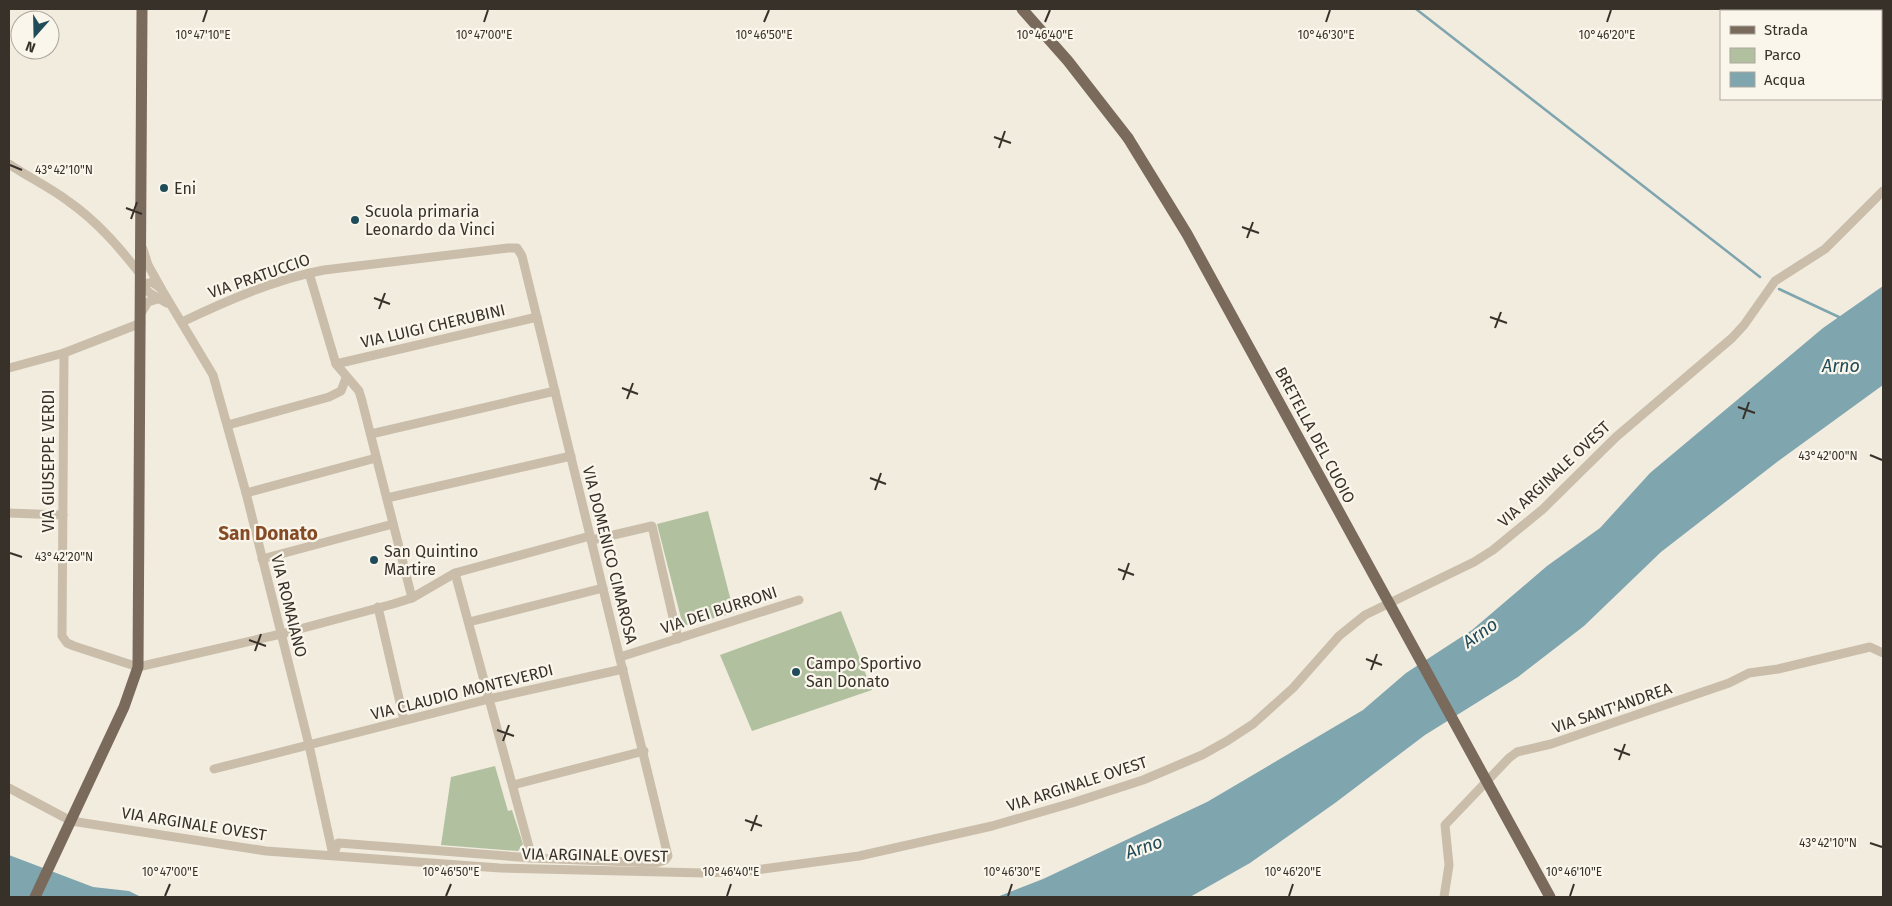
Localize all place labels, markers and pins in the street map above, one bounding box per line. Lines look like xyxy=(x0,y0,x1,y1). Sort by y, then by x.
place label: Eni xyxy=(174,179,196,198)
marker: Eni xyxy=(158,182,170,194)
place label: Scuola primaria Leonardo da Vinci xyxy=(365,202,495,239)
marker: Scuola primaria Leonardo da Vinci xyxy=(349,214,361,226)
place label: San Quintino Martire xyxy=(384,542,478,579)
marker: San Quintino Martire xyxy=(368,554,380,566)
place label: Campo Sportivo San Donato xyxy=(806,654,922,691)
marker: Campo Sportivo San Donato xyxy=(790,666,802,678)

